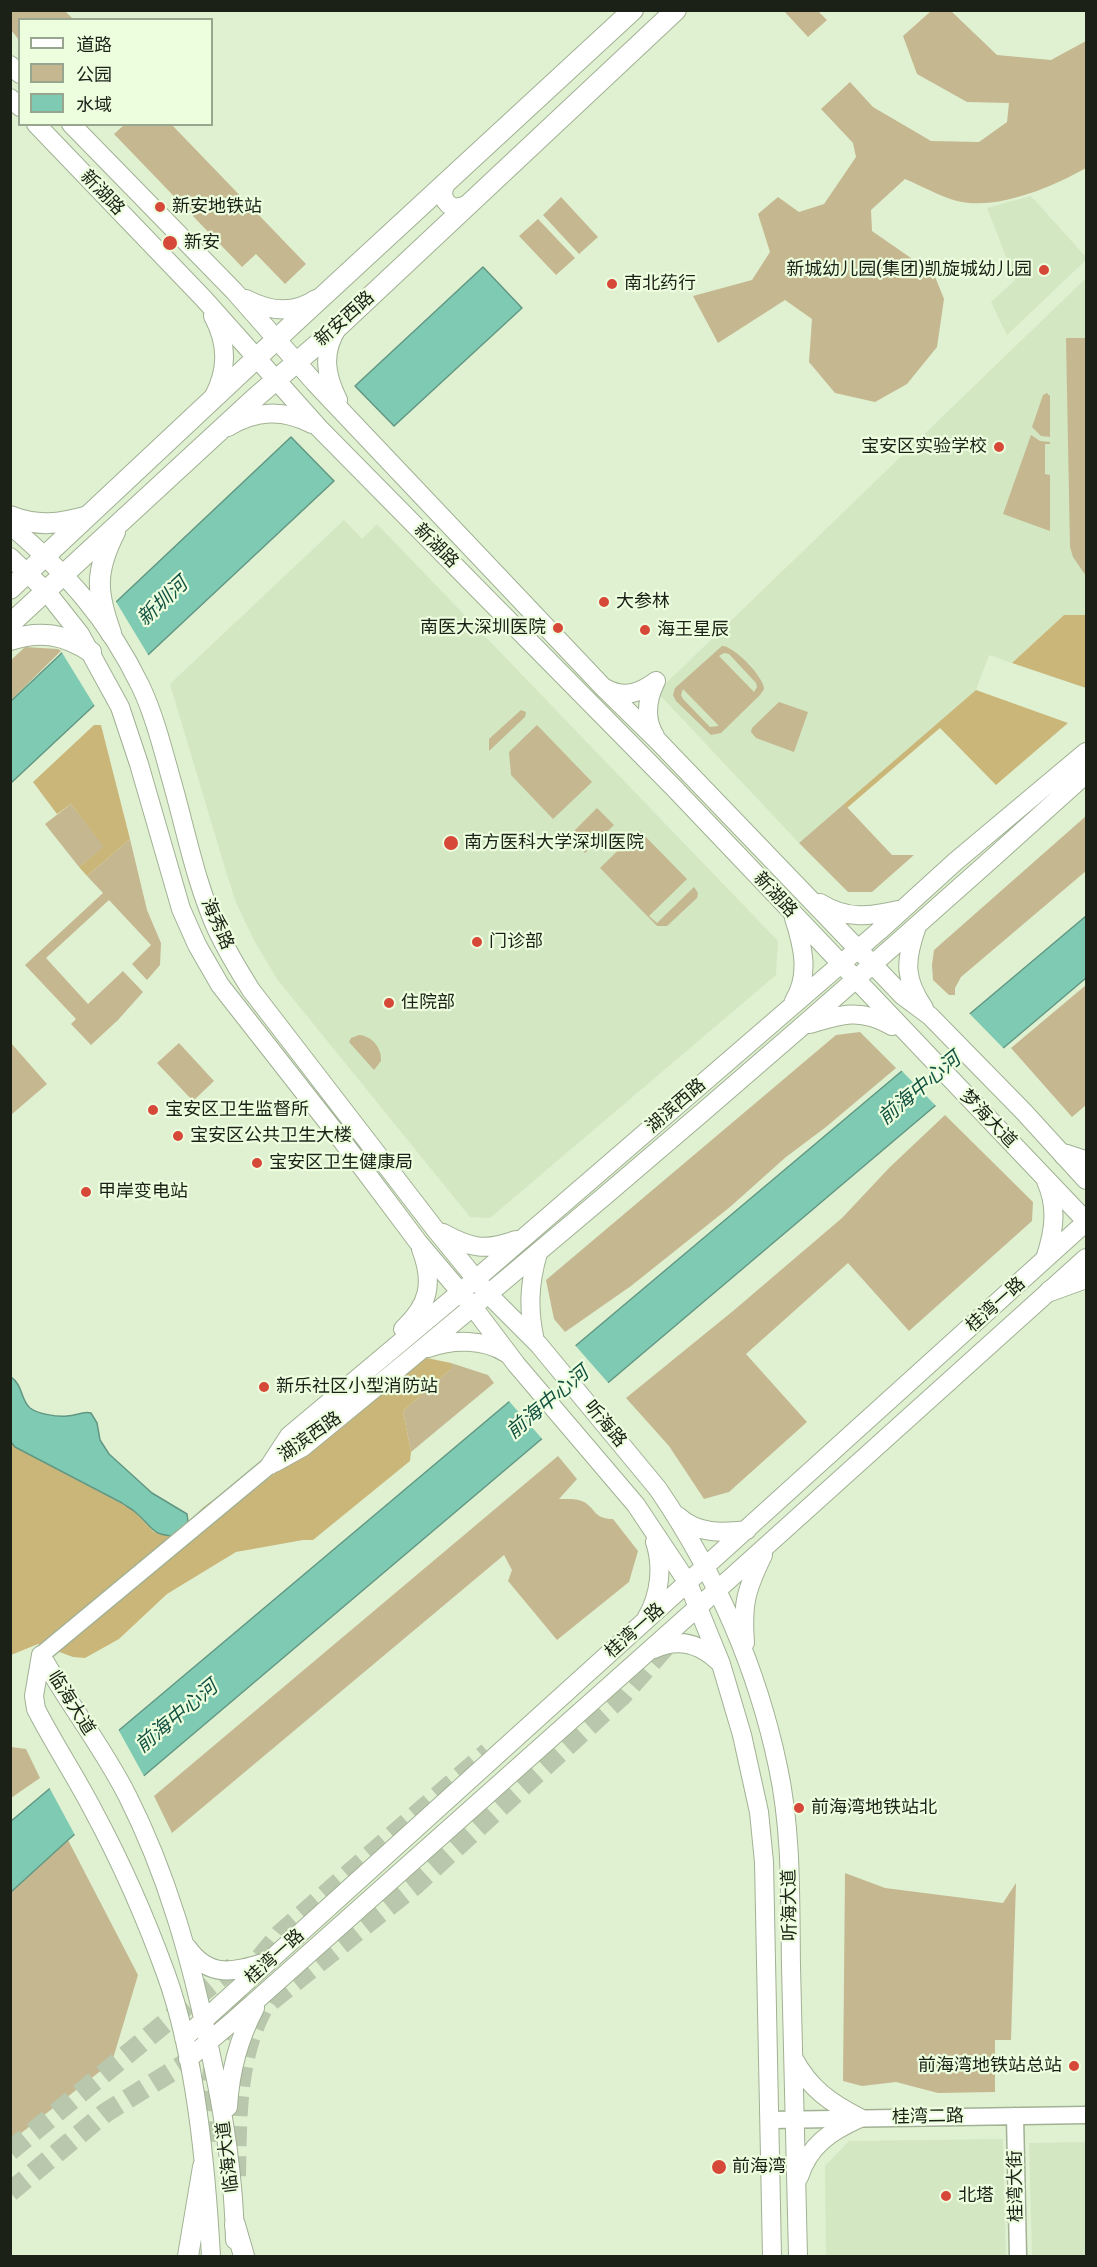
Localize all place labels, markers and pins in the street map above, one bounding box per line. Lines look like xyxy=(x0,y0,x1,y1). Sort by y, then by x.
place label: 新安地铁站 xyxy=(172,196,262,218)
marker: 新安地铁站 xyxy=(153,200,167,214)
place label: 新安 xyxy=(184,232,220,254)
marker: 新安 xyxy=(161,234,179,252)
place label: 新城幼儿园(集团)凯旋城幼儿园 xyxy=(786,259,1032,281)
marker: 新城幼儿园(集团)凯旋城幼儿园 xyxy=(1037,263,1051,277)
place label: 南北药行 xyxy=(624,273,696,295)
marker: 南北药行 xyxy=(605,277,619,291)
place label: 宝安区实验学校 xyxy=(861,436,987,458)
marker: 宝安区实验学校 xyxy=(992,440,1006,454)
place label: 大参林 xyxy=(616,591,670,613)
marker: 大参林 xyxy=(597,595,611,609)
place label: 南医大深圳医院 xyxy=(420,617,546,639)
place label: 海王星辰 xyxy=(657,619,729,641)
marker: 南医大深圳医院 xyxy=(551,621,565,635)
marker: 海王星辰 xyxy=(638,623,652,637)
place label: 南方医科大学深圳医院 xyxy=(464,832,644,854)
marker: 南方医科大学深圳医院 xyxy=(442,834,460,852)
place label: 门诊部 xyxy=(489,931,543,953)
marker: 门诊部 xyxy=(470,935,484,949)
place label: 住院部 xyxy=(401,992,455,1014)
marker: 住院部 xyxy=(382,996,396,1010)
place label: 宝安区卫生监督所 xyxy=(165,1099,309,1121)
marker: 宝安区卫生监督所 xyxy=(146,1103,160,1117)
place label: 宝安区公共卫生大楼 xyxy=(190,1125,352,1147)
marker: 宝安区公共卫生大楼 xyxy=(171,1129,185,1143)
place label: 宝安区卫生健康局 xyxy=(269,1152,413,1174)
marker: 宝安区卫生健康局 xyxy=(250,1156,264,1170)
place label: 甲岸变电站 xyxy=(98,1181,188,1203)
marker: 甲岸变电站 xyxy=(79,1185,93,1199)
place label: 新乐社区小型消防站 xyxy=(276,1376,438,1398)
marker: 新乐社区小型消防站 xyxy=(257,1380,271,1394)
place label: 前海湾地铁站北 xyxy=(811,1797,937,1819)
marker: 前海湾地铁站北 xyxy=(792,1801,806,1815)
place label: 前海湾地铁站总站 xyxy=(918,2055,1062,2077)
marker: 前海湾地铁站总站 xyxy=(1067,2059,1081,2073)
place label: 前海湾 xyxy=(732,2156,786,2178)
marker: 前海湾 xyxy=(710,2158,728,2176)
place label: 北塔 xyxy=(958,2185,994,2207)
marker: 北塔 xyxy=(939,2189,953,2203)

